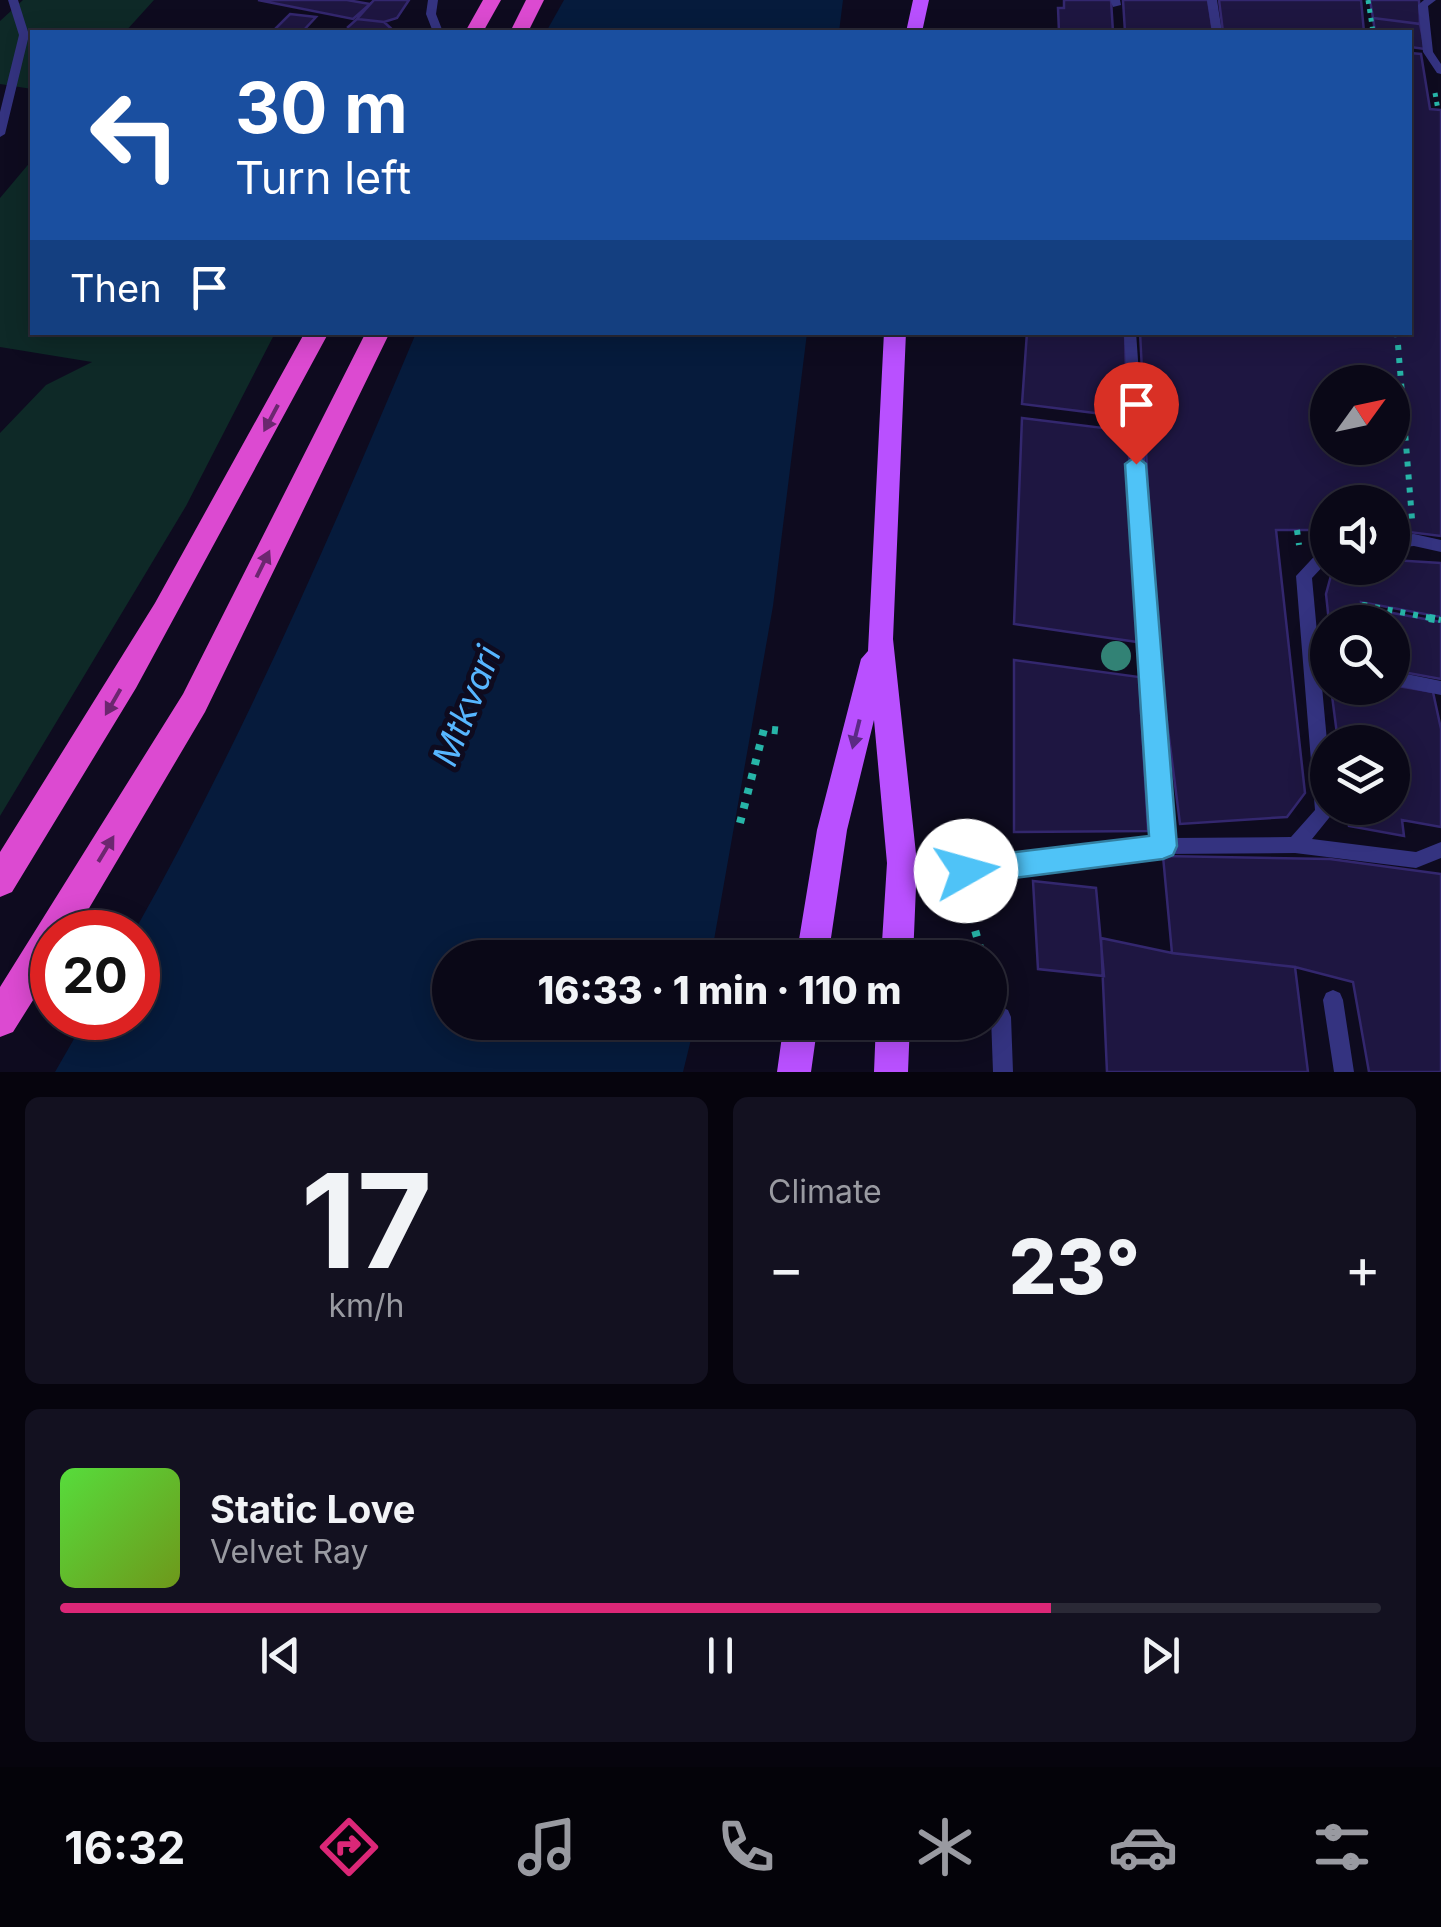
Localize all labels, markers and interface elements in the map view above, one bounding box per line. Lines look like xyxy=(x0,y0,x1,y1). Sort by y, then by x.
text: 30 m xyxy=(235,65,408,150)
icon: left xyxy=(70,70,200,200)
text: Turn left xyxy=(235,150,411,205)
icon: arrive xyxy=(182,260,237,315)
text: Then xyxy=(70,265,162,311)
pin xyxy=(1094,362,1179,465)
north arrow xyxy=(1310,365,1410,465)
map controls xyxy=(1310,365,1410,825)
icon: arrive xyxy=(1109,377,1164,432)
one-way arrow xyxy=(263,404,280,433)
button: sound xyxy=(1310,485,1410,585)
one-way arrow xyxy=(254,550,271,579)
button: search xyxy=(1310,605,1410,705)
water label: Mtkvari xyxy=(423,638,510,772)
one-way arrow xyxy=(105,688,122,716)
one-way arrow xyxy=(848,719,864,750)
button: layers xyxy=(1310,725,1410,825)
position arrow xyxy=(914,819,1018,923)
one-way arrow xyxy=(97,835,114,863)
speed limit sign: 20 xyxy=(30,910,160,1040)
text: 16:33 · 1 min · 110 m xyxy=(538,967,901,1013)
text: 17 xyxy=(301,1142,432,1299)
text: Climate xyxy=(768,1172,882,1211)
text: 23° xyxy=(1009,1221,1140,1312)
text: − xyxy=(768,1235,804,1301)
text: + xyxy=(1345,1235,1381,1301)
text: km/h xyxy=(328,1286,405,1325)
text: Static Love xyxy=(210,1486,415,1532)
text: Velvet Ray xyxy=(210,1532,368,1571)
icon: previous xyxy=(253,1628,308,1683)
icon: pause xyxy=(693,1628,748,1683)
icon: next xyxy=(1133,1628,1188,1683)
icon: directions xyxy=(314,1812,384,1882)
icon: music xyxy=(512,1812,582,1882)
icon: phone xyxy=(711,1812,781,1882)
icon: climate xyxy=(910,1812,980,1882)
icon: car xyxy=(1108,1812,1178,1882)
icon: filters xyxy=(1307,1812,1377,1882)
text: 16:32 xyxy=(64,1820,185,1875)

